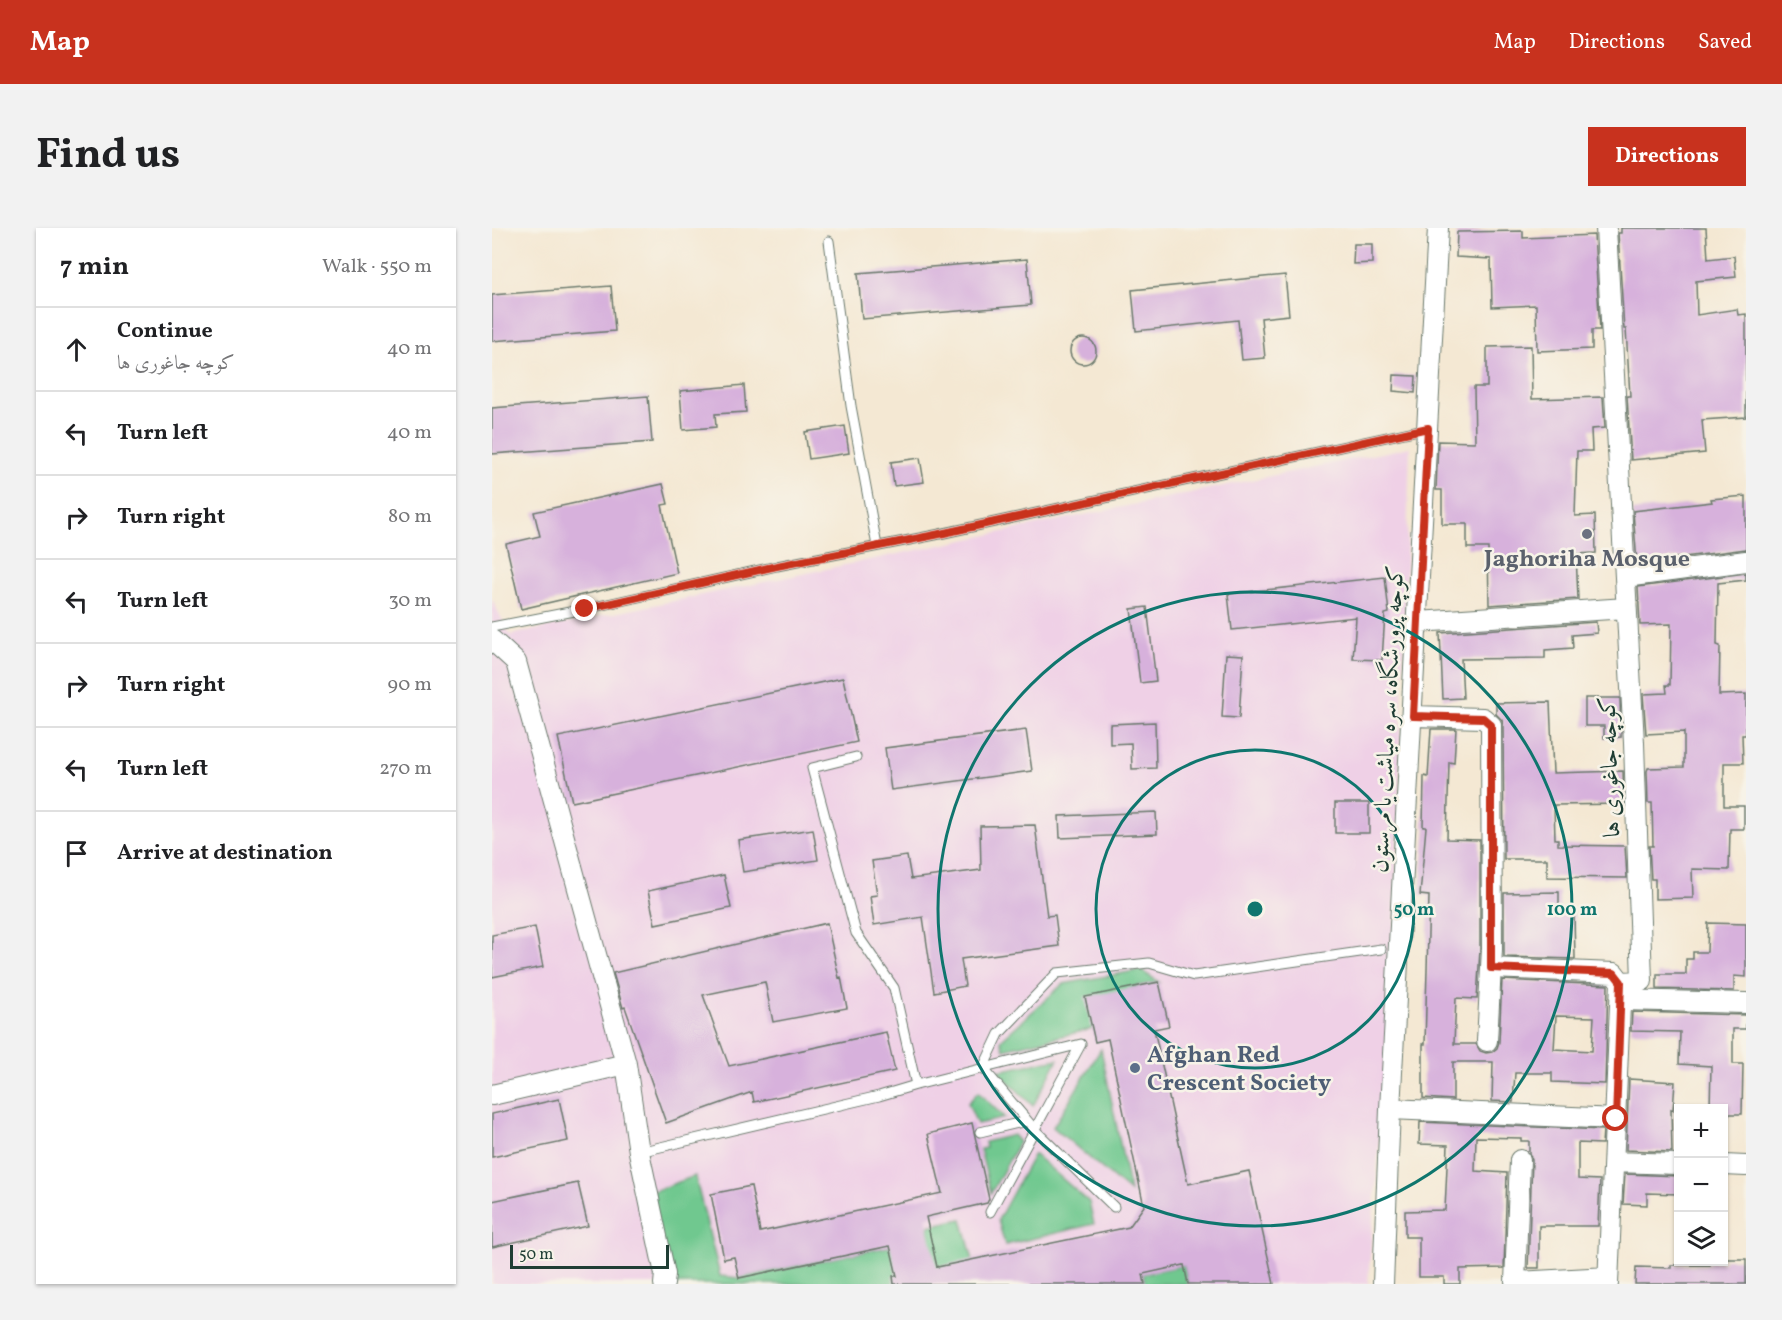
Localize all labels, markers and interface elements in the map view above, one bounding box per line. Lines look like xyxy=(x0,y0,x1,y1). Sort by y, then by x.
text: Map xyxy=(30,23,90,62)
text: Map xyxy=(1494,28,1536,57)
text: Directions xyxy=(1569,28,1665,57)
text: Saved xyxy=(1698,28,1752,57)
text: Find us xyxy=(36,127,180,186)
button: Directions xyxy=(1588,127,1746,186)
text: 7 min xyxy=(60,249,129,285)
text: Walk · 550 m xyxy=(322,253,432,281)
text: Continue xyxy=(117,316,213,347)
icon: ahead xyxy=(60,333,93,366)
text: 40 m xyxy=(387,335,432,363)
text: کوچه جاغوری ها xyxy=(117,350,235,378)
icon: left xyxy=(60,417,93,450)
text: Turn left xyxy=(117,418,208,449)
text: 40 m xyxy=(387,419,432,447)
icon: right xyxy=(60,501,93,534)
text: Turn right xyxy=(117,502,225,533)
text: 80 m xyxy=(388,503,432,531)
marker: Jaghoriha Mosque xyxy=(1580,527,1594,541)
place label: Jaghoriha Mosque xyxy=(1483,543,1690,577)
street label: کوچه پرورشگاه، سره میاشت یا مرستون xyxy=(1364,564,1414,874)
icon: left xyxy=(60,585,93,618)
text: Turn left xyxy=(117,586,208,617)
text: 30 m xyxy=(388,587,432,615)
route end xyxy=(571,595,597,621)
icon: right xyxy=(60,669,93,702)
text: Turn right xyxy=(117,670,225,701)
text: 90 m xyxy=(388,671,432,699)
street label: کوچه جاغوری ها xyxy=(1592,696,1630,838)
icon: left xyxy=(60,753,93,786)
text: Turn left xyxy=(117,754,208,785)
text: 270 m xyxy=(379,755,432,783)
icon: arrive xyxy=(60,837,93,870)
text: Arrive at destination xyxy=(117,838,333,869)
text: 50 m xyxy=(1394,898,1434,923)
text: 100 m xyxy=(1547,898,1597,923)
centre of rings xyxy=(1245,899,1265,919)
place label: Afghan Red Crescent Society xyxy=(1147,1039,1332,1101)
marker: Afghan Red Crescent Society xyxy=(1128,1061,1142,1075)
map controls xyxy=(1674,1104,1728,1266)
button: + xyxy=(1674,1104,1728,1158)
route start xyxy=(1602,1105,1628,1131)
button: − xyxy=(1674,1158,1728,1212)
button: layers xyxy=(1674,1212,1728,1266)
scale bar xyxy=(510,1242,669,1270)
text: 50 m xyxy=(519,1244,553,1266)

